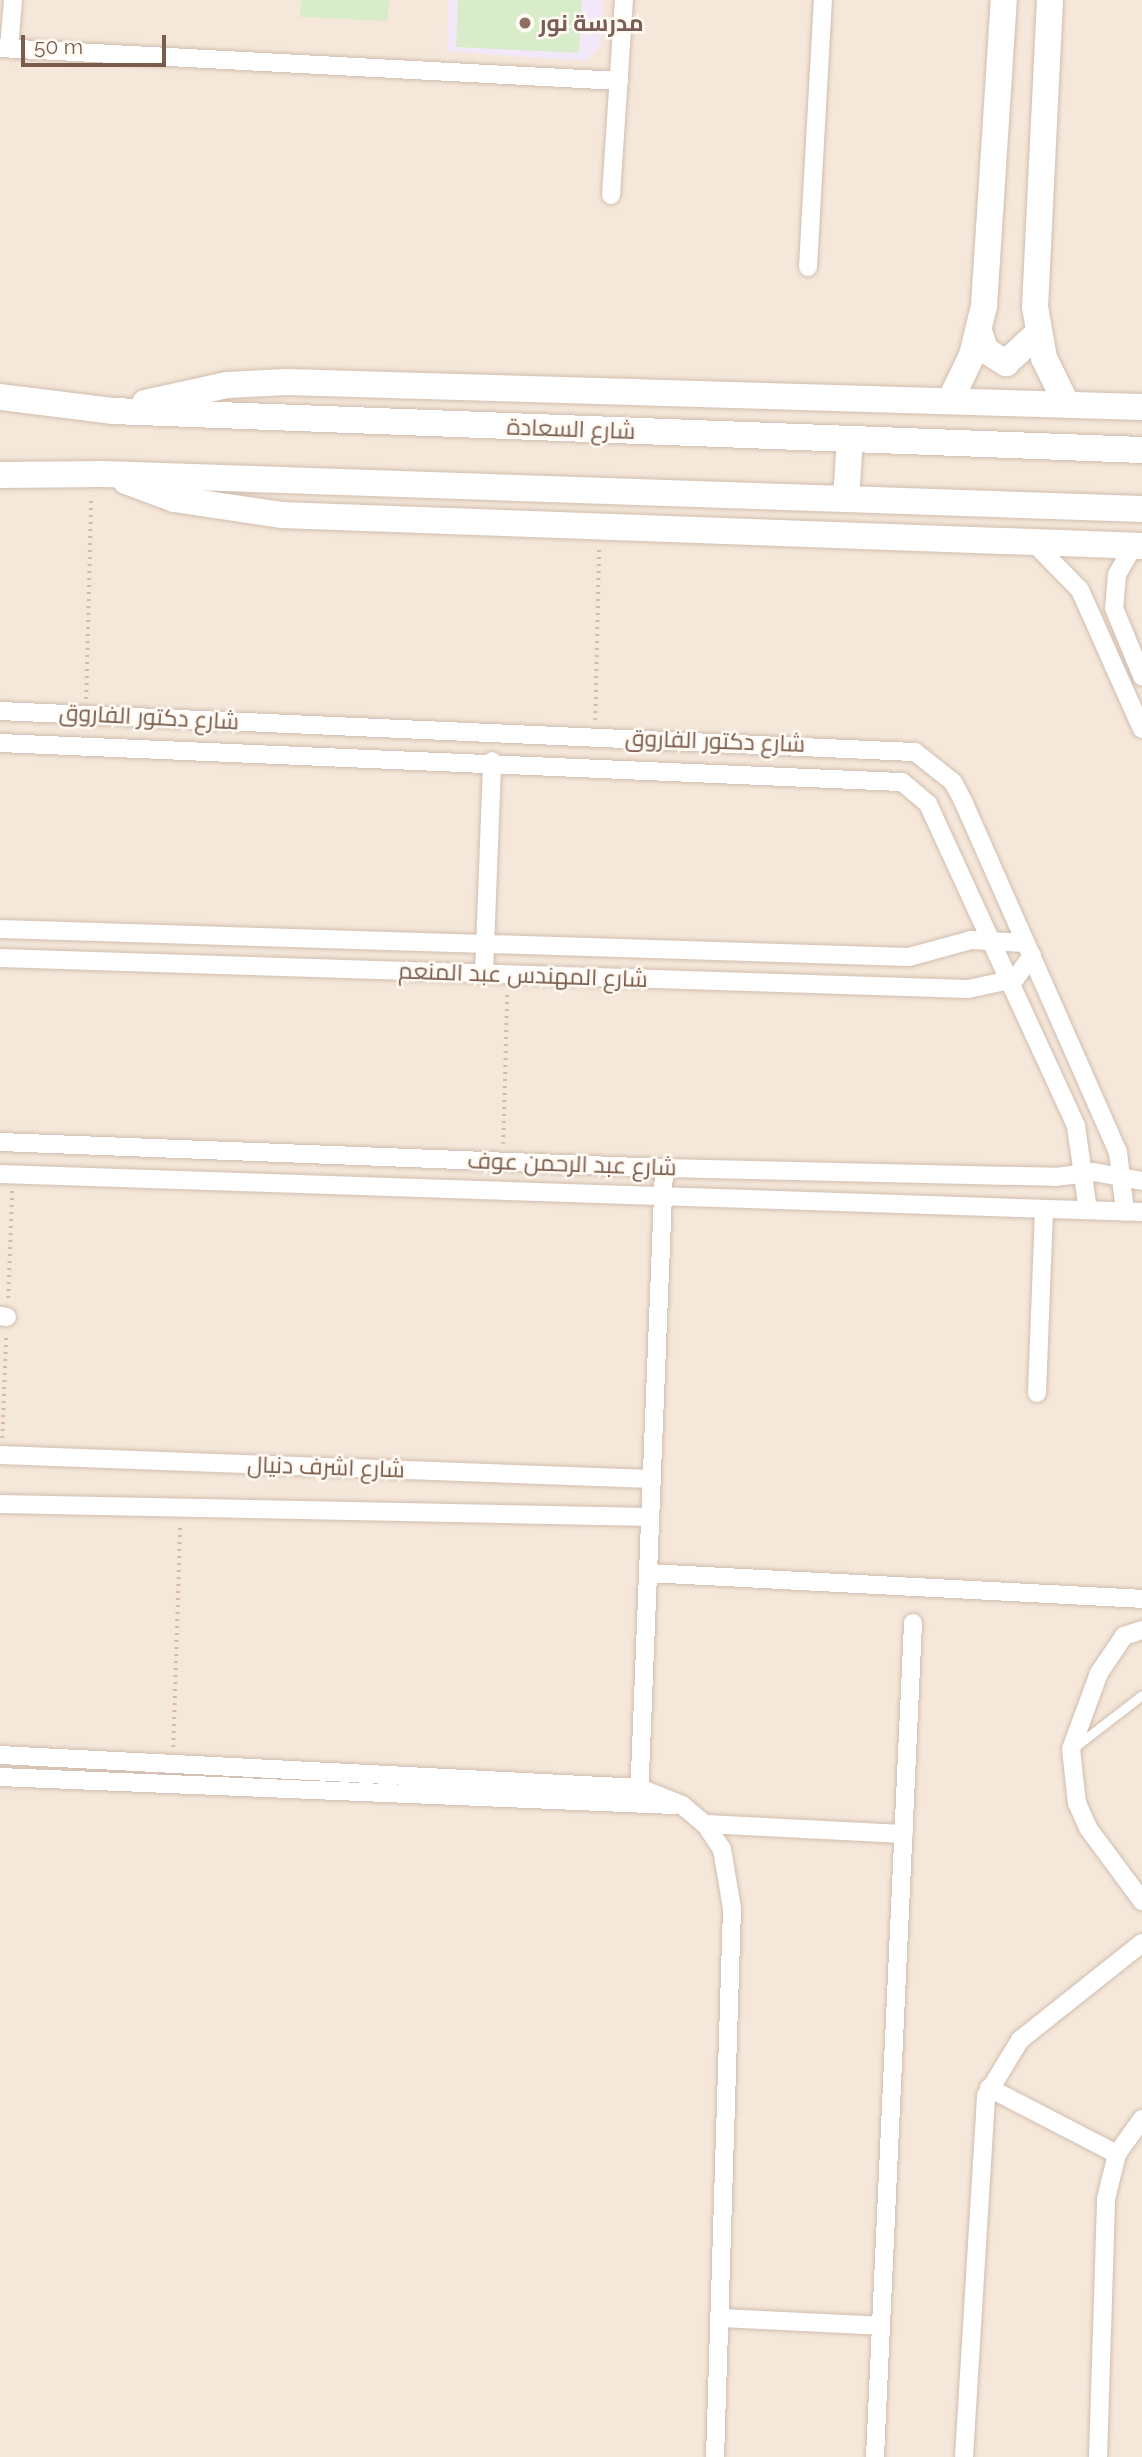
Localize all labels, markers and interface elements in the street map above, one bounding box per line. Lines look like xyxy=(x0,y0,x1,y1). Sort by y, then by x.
place label: مدرسة نور xyxy=(539,9,644,37)
marker: مدرسة نور xyxy=(517,15,533,31)
scale bar xyxy=(24,21,170,65)
text: 50 m xyxy=(34,34,83,59)
street label: شارع السعادة xyxy=(506,413,636,445)
street label: شارع دكتور الفاروق xyxy=(58,699,240,735)
street label: شارع دكتور الفاروق xyxy=(624,724,806,758)
street label: شارع المهندس عبد المنعم xyxy=(398,957,648,993)
street label: شارع عبد الرحمن عوف xyxy=(467,1147,677,1181)
street label: شارع اشرف دنيال xyxy=(247,1450,405,1484)

